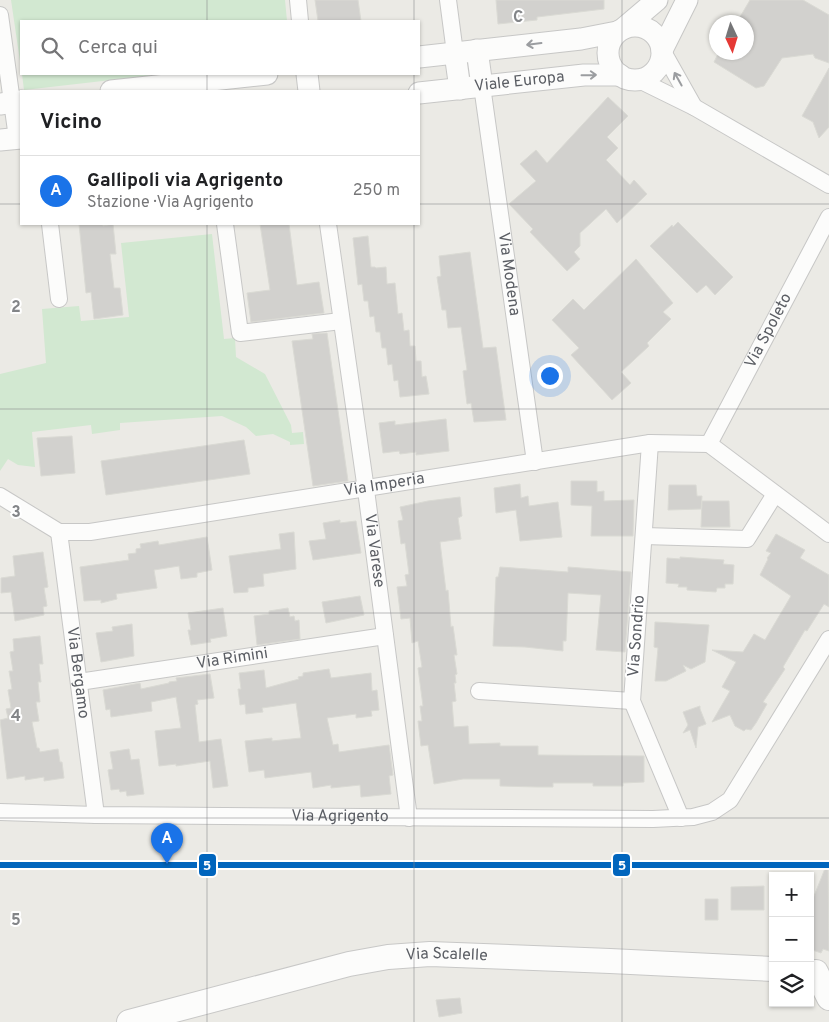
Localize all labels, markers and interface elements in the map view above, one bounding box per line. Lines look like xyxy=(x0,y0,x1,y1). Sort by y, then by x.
text: C xyxy=(513,8,523,28)
north arrow xyxy=(709,15,754,60)
search box xyxy=(20,20,420,75)
icon: search xyxy=(38,34,66,62)
text: Cerca qui xyxy=(78,36,158,60)
one-way arrow xyxy=(527,40,543,50)
street label: Viale Europa xyxy=(473,67,566,97)
one-way arrow xyxy=(580,70,597,80)
one-way arrow xyxy=(672,72,682,86)
text: Vicino xyxy=(40,109,102,136)
text: Gallipoli via Agrigento xyxy=(87,169,283,193)
text: A xyxy=(50,181,62,201)
text: 250 m xyxy=(353,181,400,201)
text: Stazione · Via Agrigento xyxy=(87,193,254,213)
street label: Via Modena xyxy=(493,231,524,317)
street label: Via Spoleto xyxy=(741,290,797,372)
text: 2 xyxy=(11,298,21,318)
your location xyxy=(537,363,563,389)
street label: Via Imperia xyxy=(342,469,426,502)
text: 3 xyxy=(11,503,21,523)
street label: Via Varese xyxy=(359,513,389,589)
street label: Via Sondrio xyxy=(624,594,650,678)
street label: Via Bergamo xyxy=(62,626,93,720)
street label: Via Rimini xyxy=(195,644,269,674)
text: 4 xyxy=(11,707,21,727)
street label: Via Agrigento xyxy=(291,806,389,827)
pin: A xyxy=(151,823,183,864)
line badge: 5 xyxy=(198,853,217,877)
line badge: 5 xyxy=(612,853,631,877)
text: 5 xyxy=(203,858,211,875)
text: 5 xyxy=(618,858,626,875)
map controls xyxy=(769,872,814,1007)
button: + xyxy=(769,872,814,917)
text: 5 xyxy=(11,911,21,931)
button: − xyxy=(769,917,814,962)
street label: Via Scalelle xyxy=(405,944,488,966)
button: layers xyxy=(769,962,814,1007)

